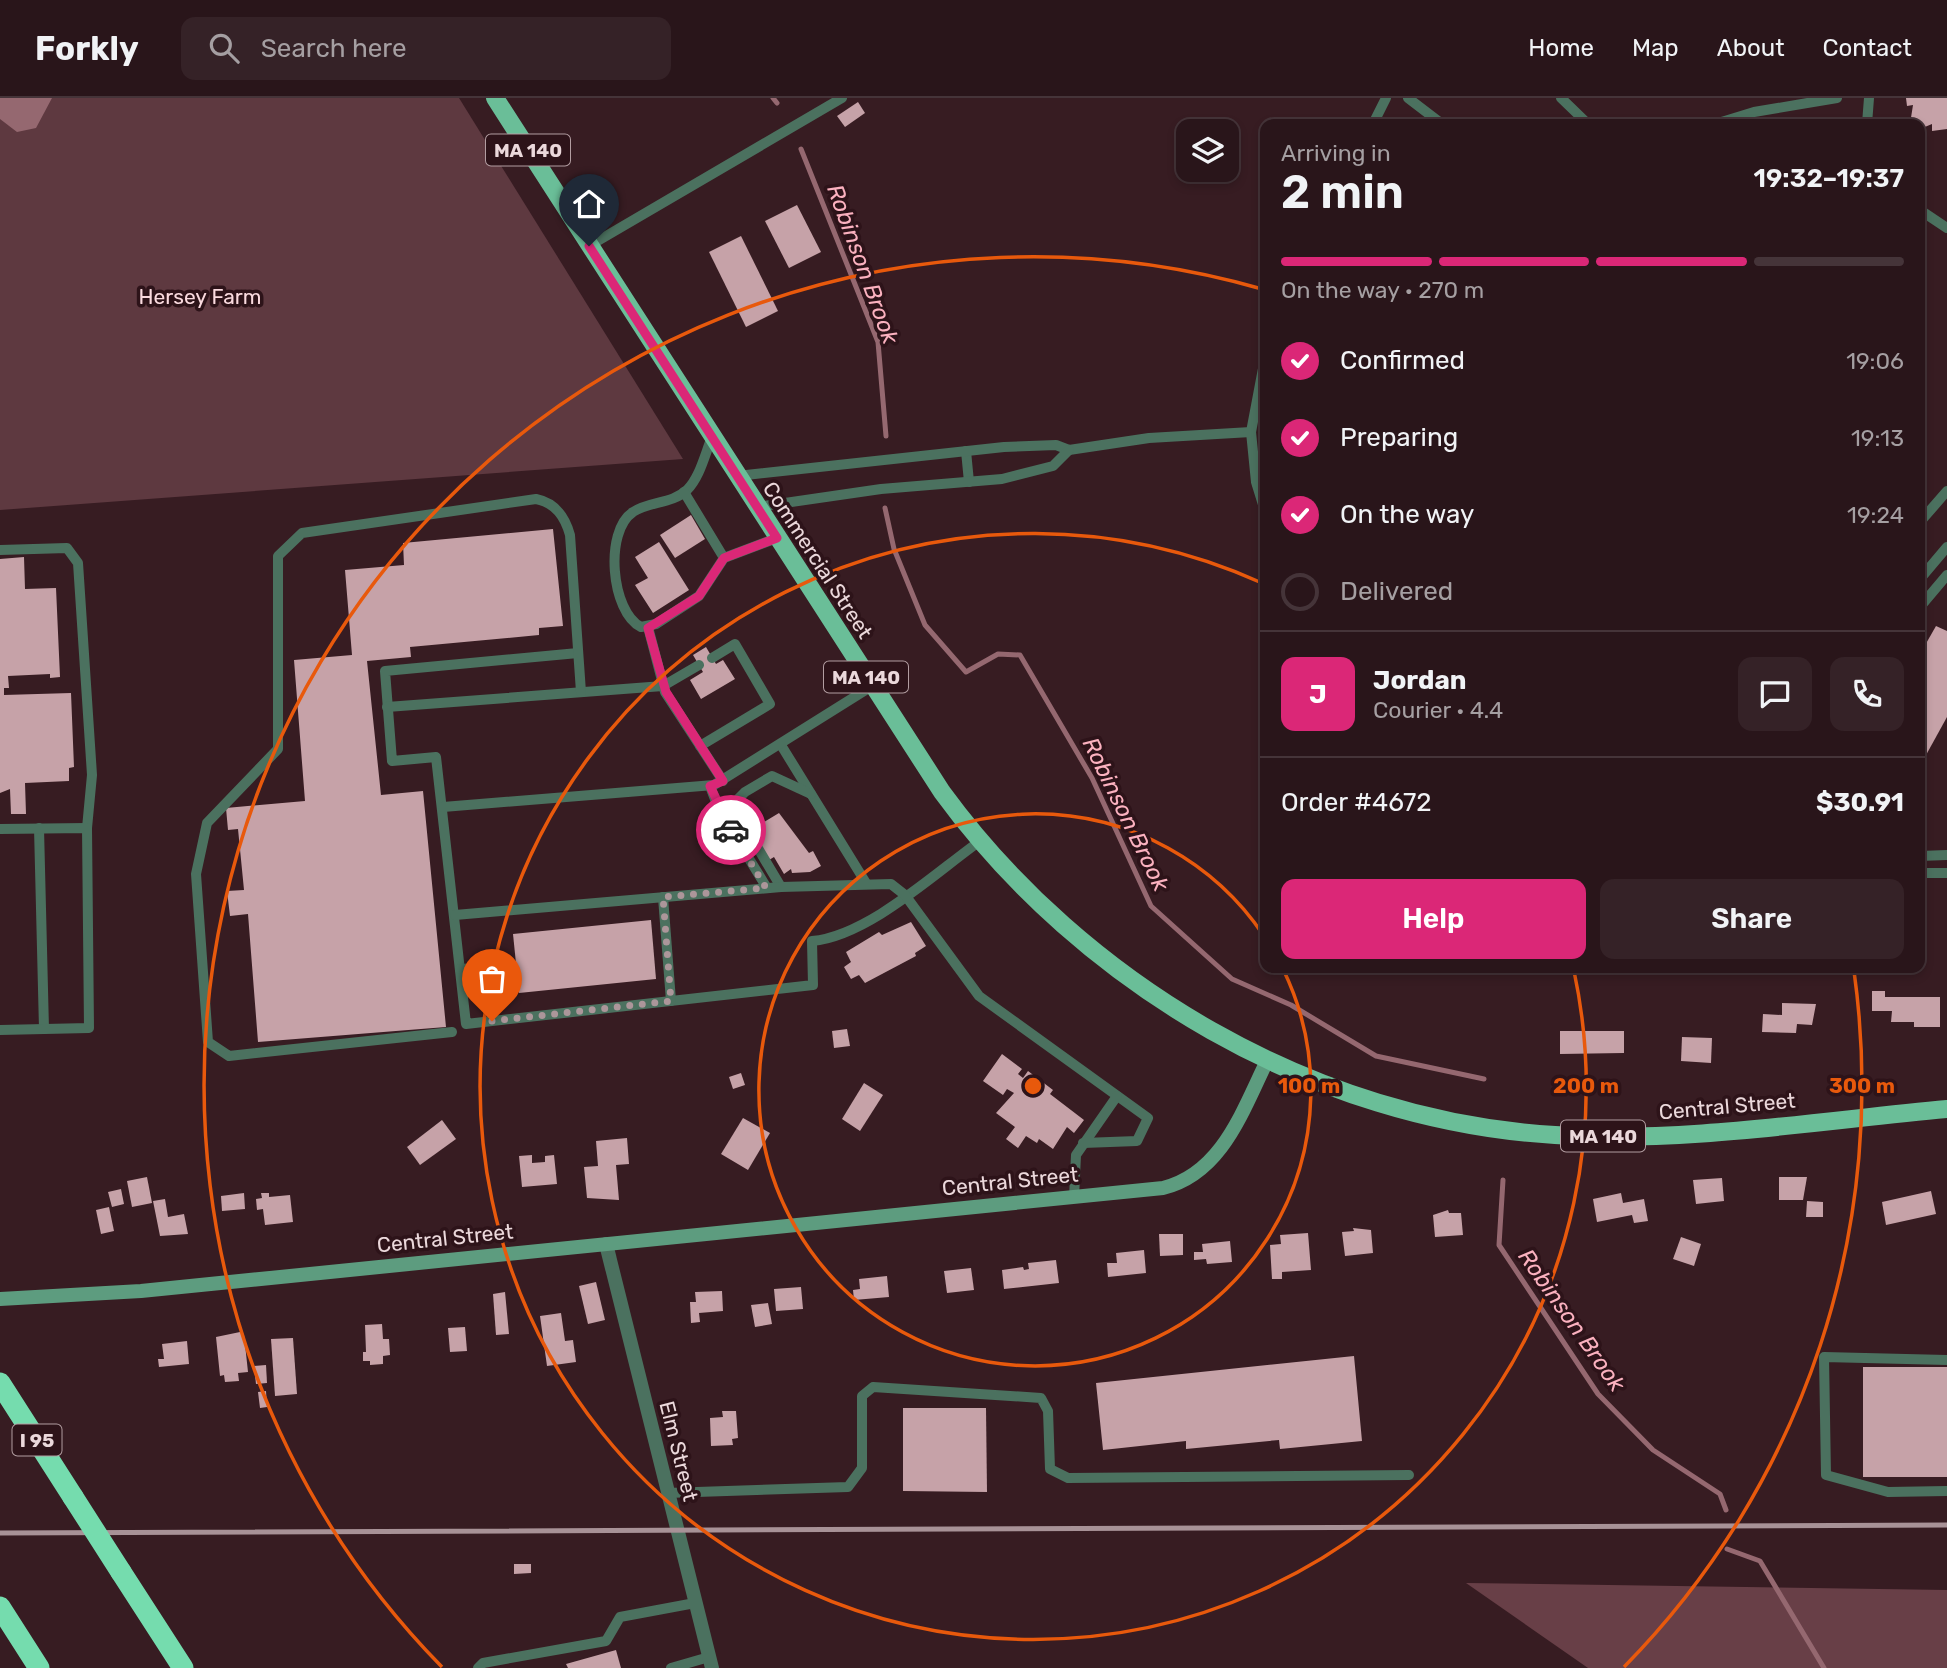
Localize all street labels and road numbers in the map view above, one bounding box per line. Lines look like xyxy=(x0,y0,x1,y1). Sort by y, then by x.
road number: MA 140 xyxy=(486,134,570,166)
street label: Commercial Street xyxy=(758,477,878,643)
road number: MA 140 xyxy=(824,662,908,692)
street label: Central Street xyxy=(1658,1088,1796,1124)
road number: MA 140 xyxy=(1561,1120,1645,1152)
street label: Central Street xyxy=(941,1161,1079,1201)
street label: Central Street xyxy=(376,1218,514,1258)
street label: Elm Street xyxy=(654,1398,704,1504)
road number: I 95 xyxy=(12,1424,61,1456)

